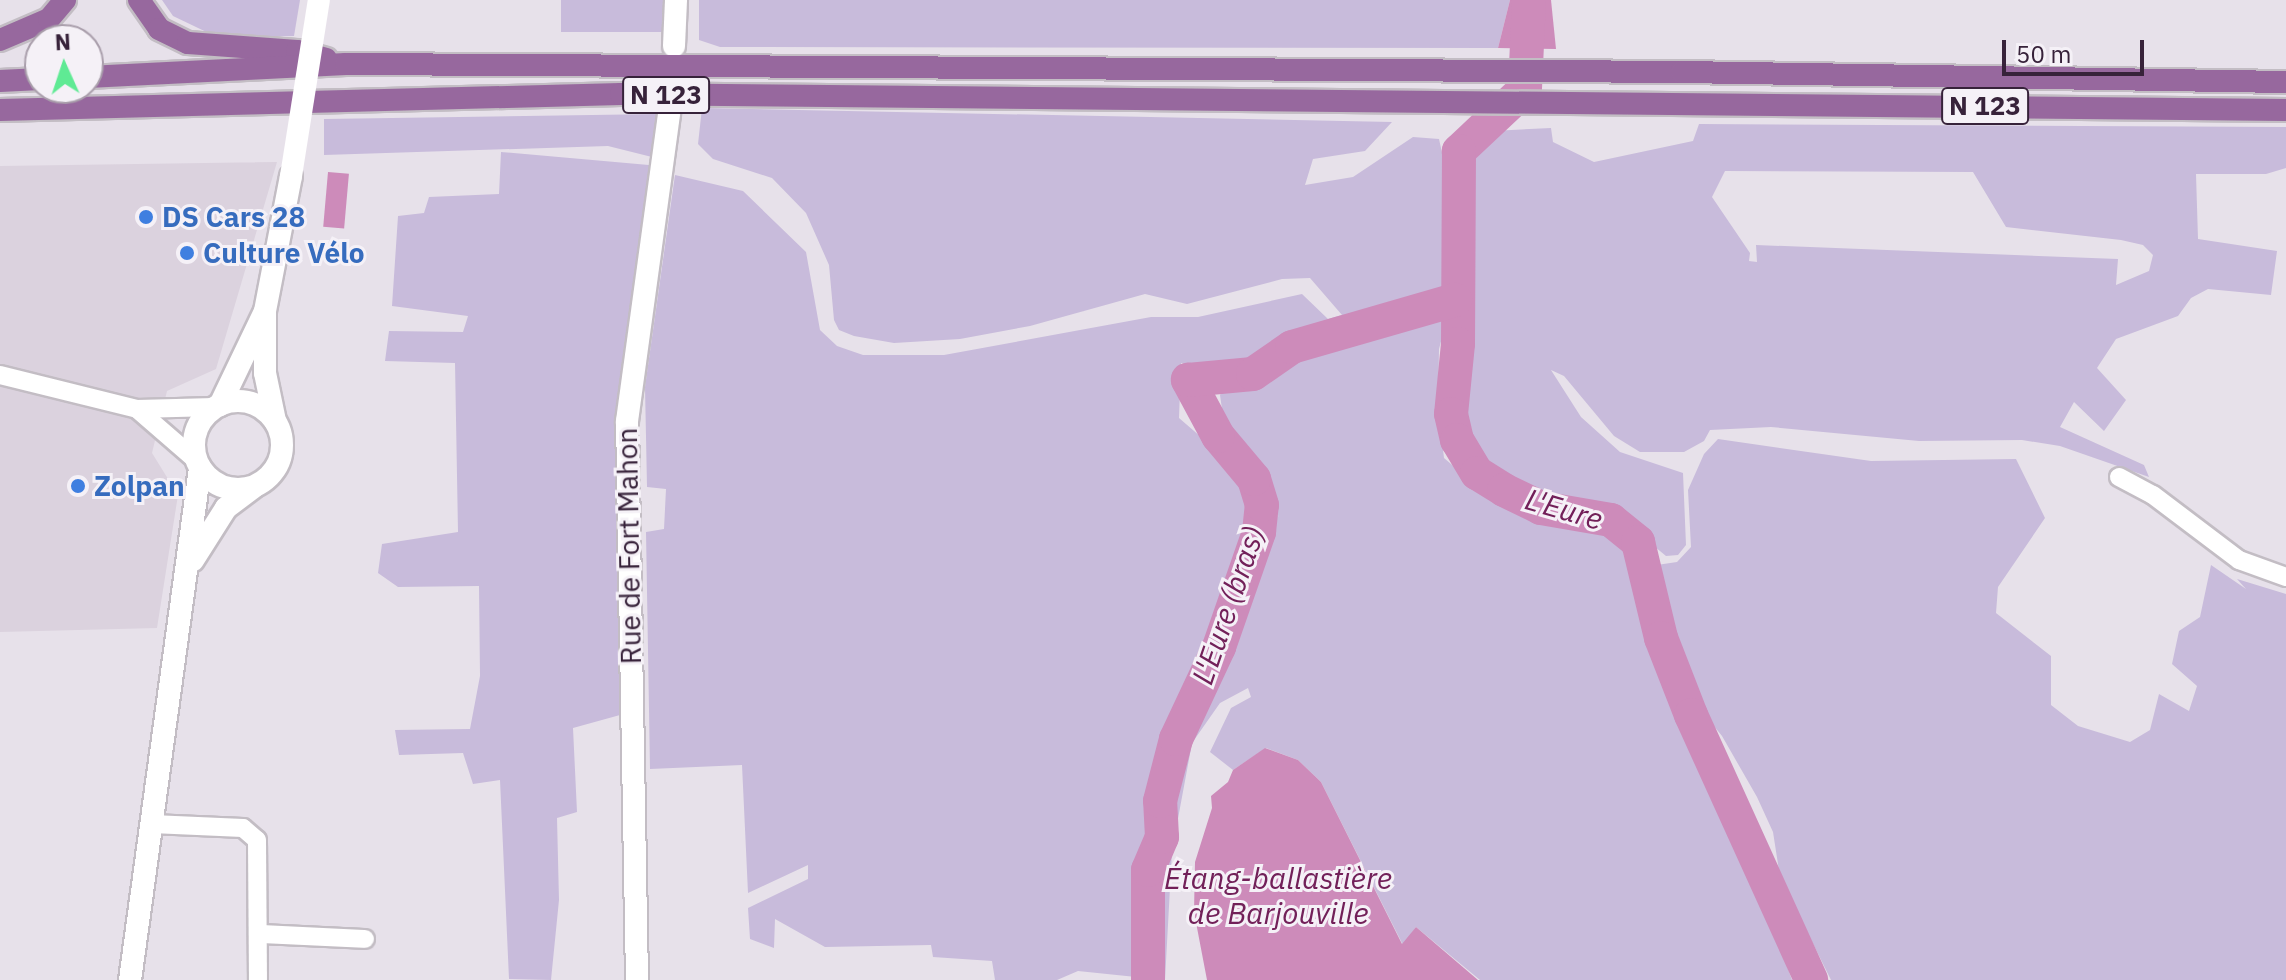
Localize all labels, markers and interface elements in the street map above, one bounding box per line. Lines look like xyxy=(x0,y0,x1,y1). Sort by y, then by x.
north arrow xyxy=(24,24,104,104)
scale bar xyxy=(2006,24,2148,74)
text: N xyxy=(54,27,72,56)
text: 50 m xyxy=(2016,38,2071,70)
road number: N 123 xyxy=(622,73,710,117)
road number: N 123 xyxy=(1941,84,2029,128)
place label: DS Cars 28 xyxy=(162,200,305,234)
marker: DS Cars 28 xyxy=(137,208,155,226)
place label: Culture Vélo xyxy=(203,236,364,270)
marker: Culture Vélo xyxy=(178,244,196,262)
street label: Rue de Fort Mahon xyxy=(610,427,648,665)
place label: Zolpan xyxy=(94,469,185,503)
marker: Zolpan xyxy=(69,477,87,495)
water label: L'Eure xyxy=(1521,481,1607,537)
water label: L'Eure (bras) xyxy=(1184,521,1272,689)
water label: Étang-ballastière de Barjouville xyxy=(1164,860,1392,930)

